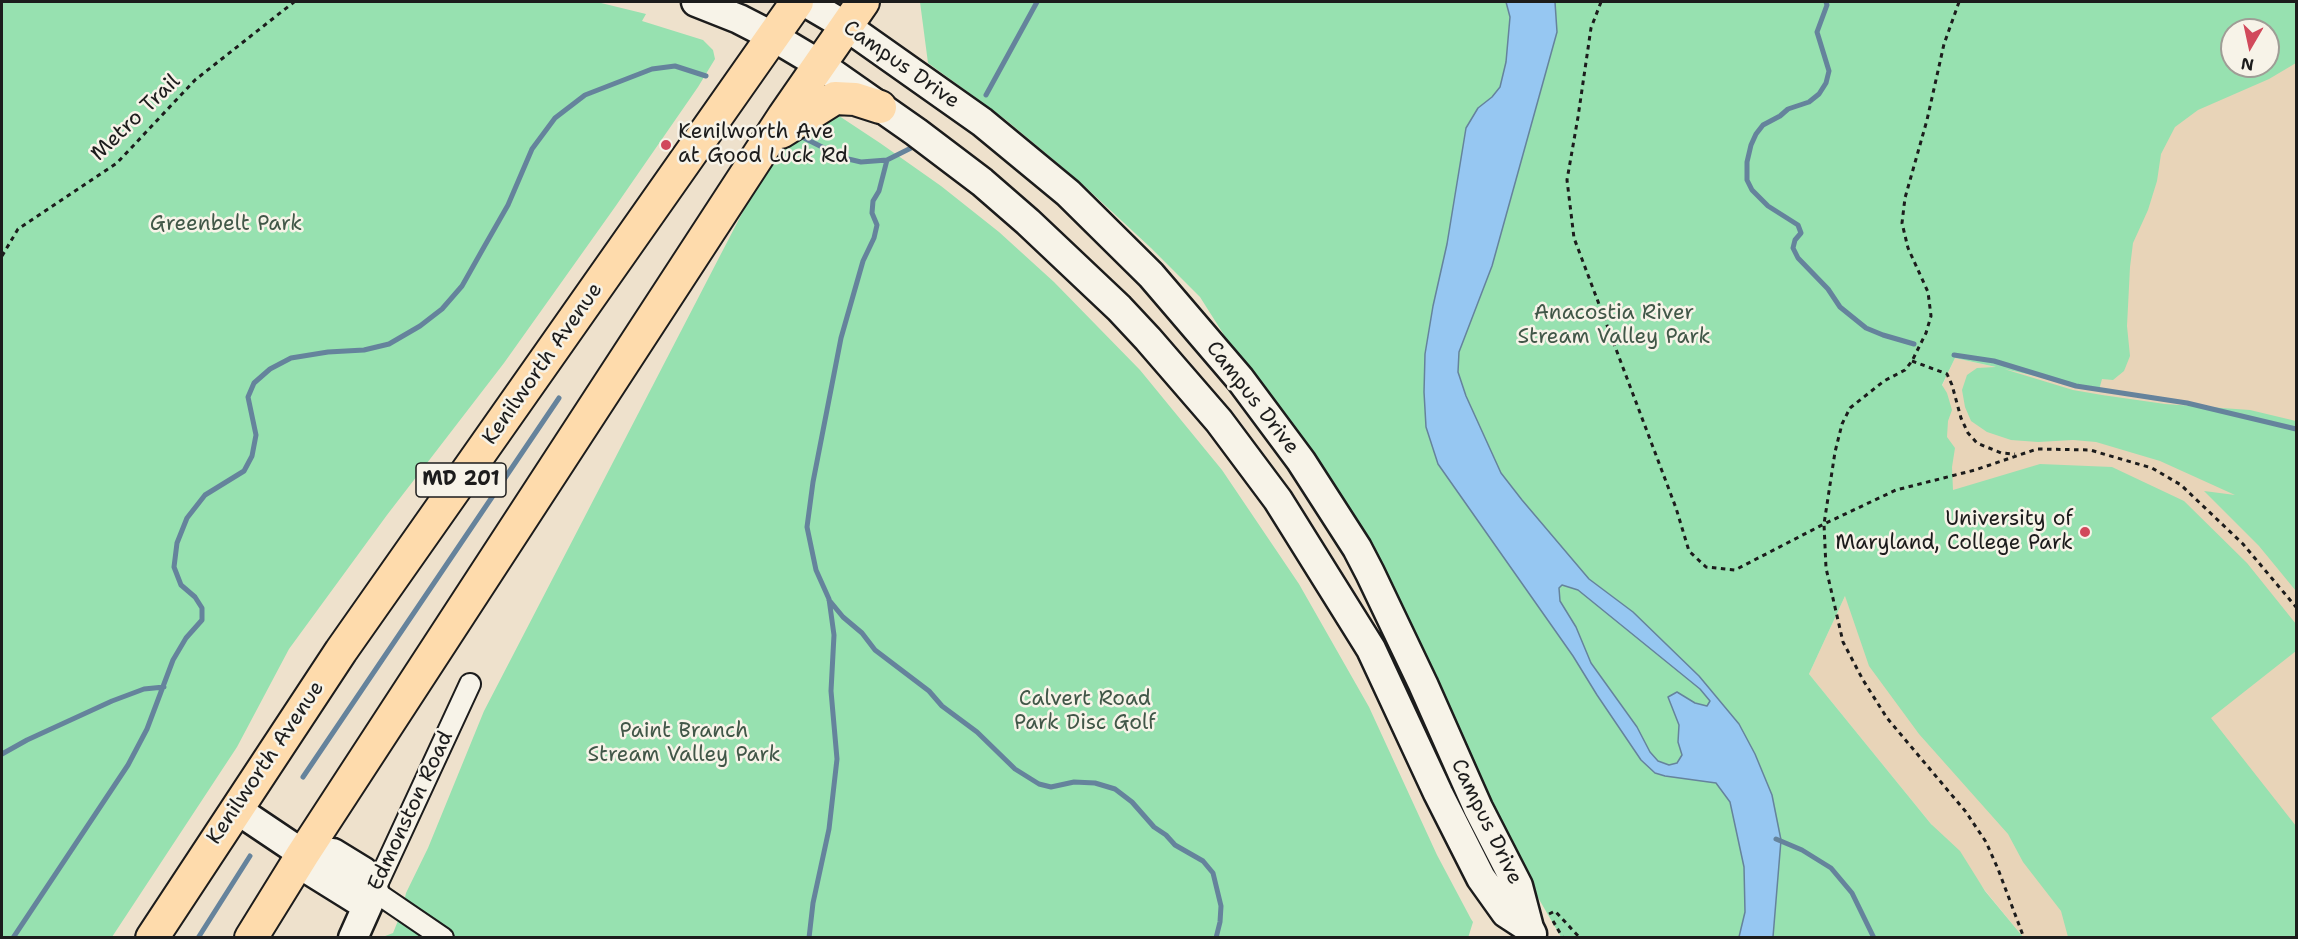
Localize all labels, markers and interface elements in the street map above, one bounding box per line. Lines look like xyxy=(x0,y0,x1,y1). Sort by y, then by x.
street label: Campus Drive xyxy=(838,16,964,114)
north arrow xyxy=(2220,18,2280,78)
text: N xyxy=(2240,53,2255,76)
street label: Metro Trail xyxy=(86,69,186,167)
place label: Kenilworth Ave at Good Luck Rd xyxy=(678,120,848,170)
marker: Kenilworth Ave at Good Luck Rd xyxy=(659,138,673,152)
park label: Greenbelt Park xyxy=(150,212,302,238)
street label: Kenilworth Avenue xyxy=(478,278,608,450)
park label: Anacostia River Stream Valley Park xyxy=(1518,301,1710,351)
street label: Campus Drive xyxy=(1200,336,1304,460)
road number: MD 201 xyxy=(416,463,506,497)
place label: University of Maryland, College Park xyxy=(1835,507,2073,557)
marker: University of Maryland, College Park xyxy=(2078,525,2092,539)
street label: Kenilworth Avenue xyxy=(202,676,330,850)
park label: Calvert Road Park Disc Golf xyxy=(1014,687,1156,737)
park label: Paint Branch Stream Valley Park xyxy=(588,719,780,769)
street label: Edmonston Road xyxy=(363,727,459,895)
street label: Campus Drive xyxy=(1445,755,1527,889)

